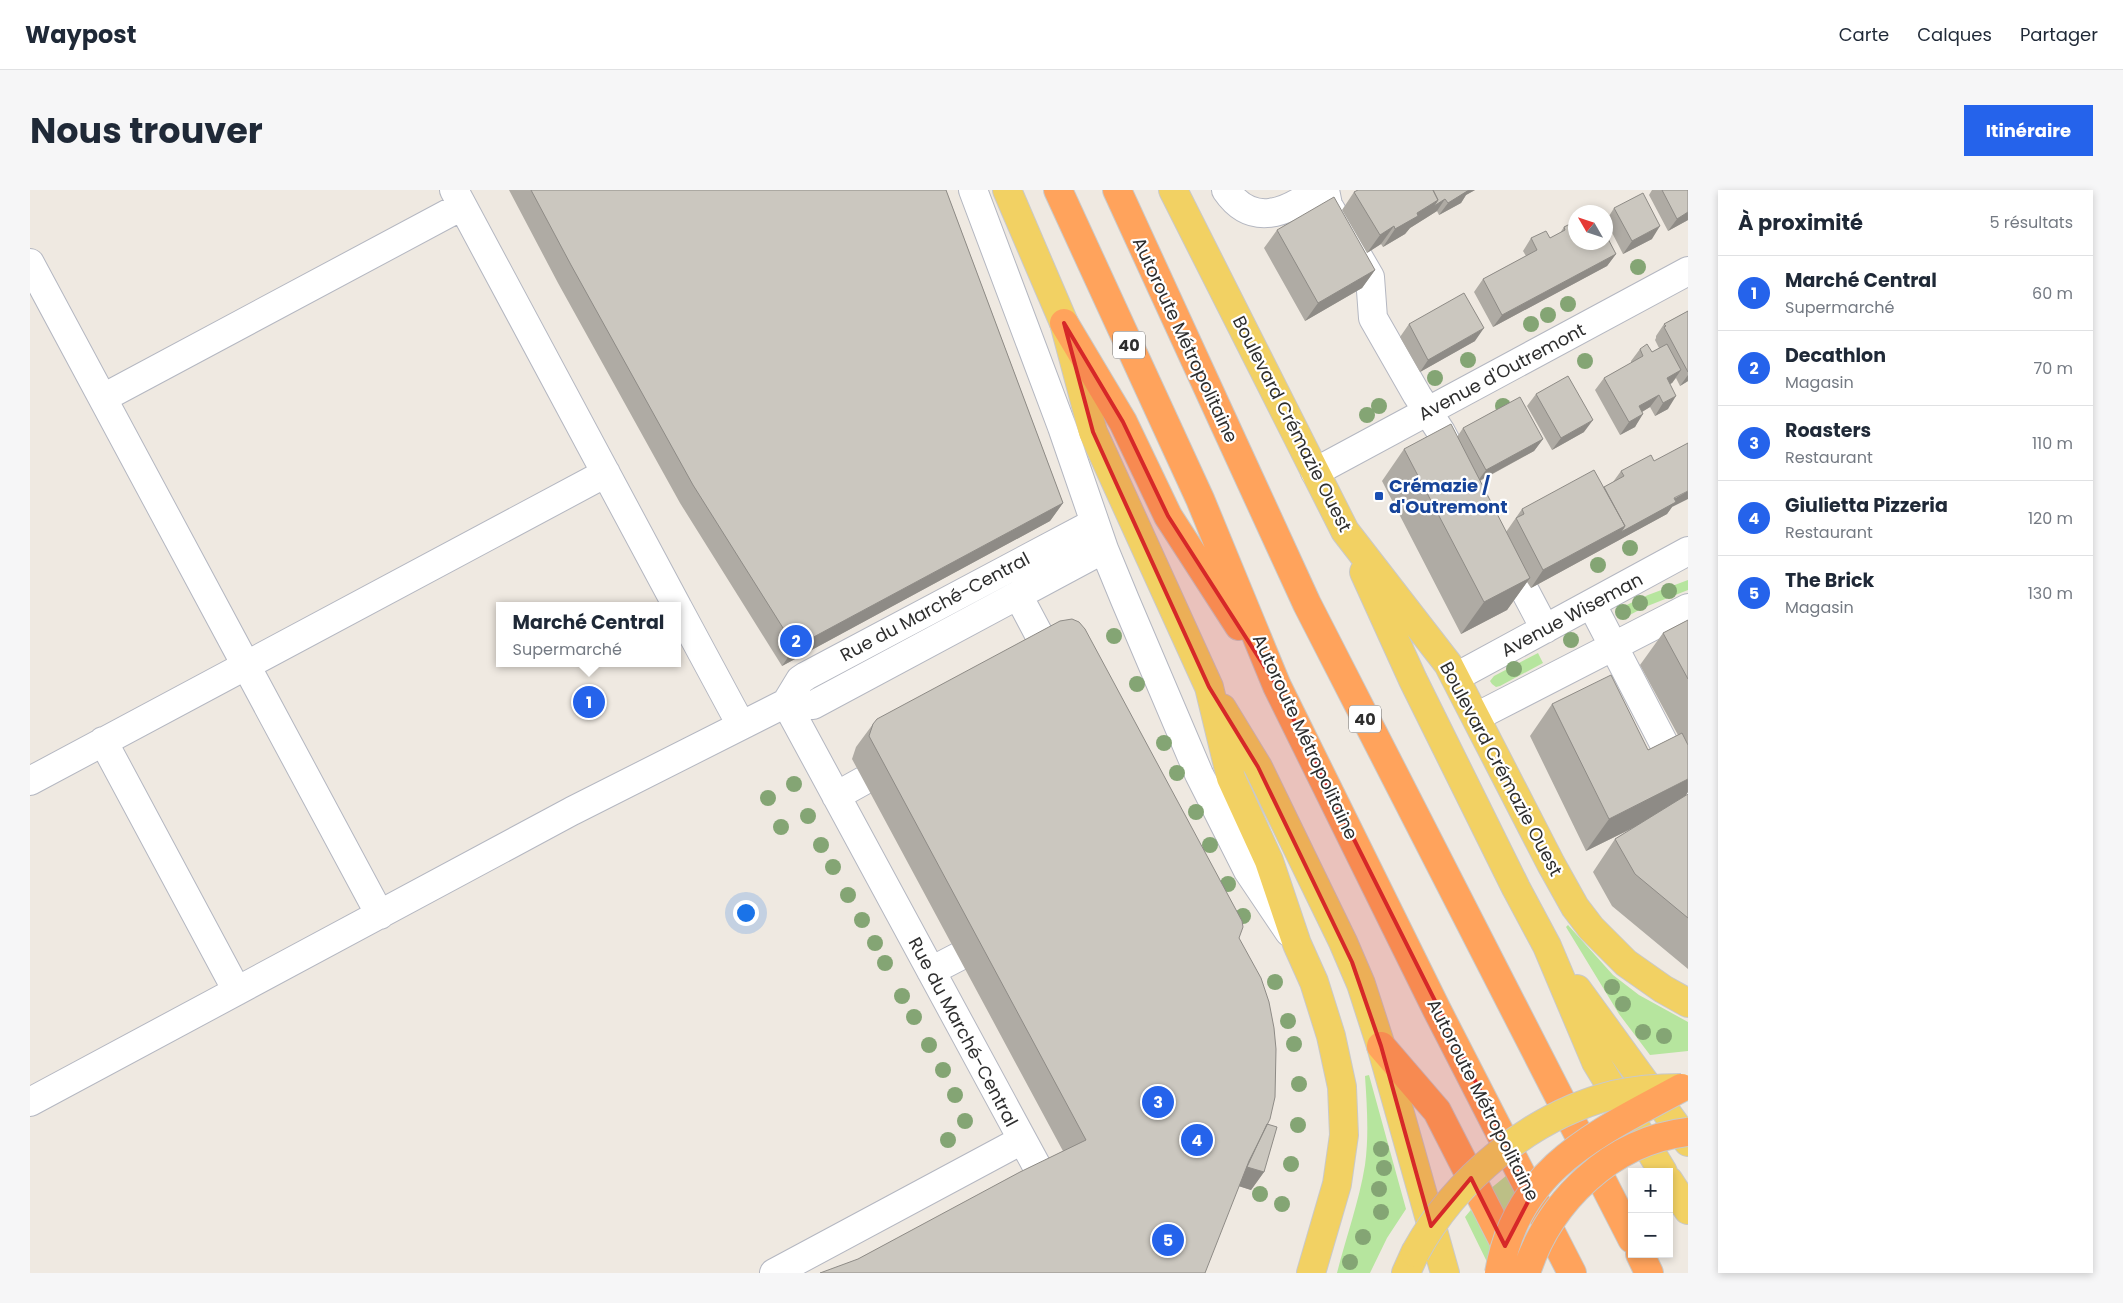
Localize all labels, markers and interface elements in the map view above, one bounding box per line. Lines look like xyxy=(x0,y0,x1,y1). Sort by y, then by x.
text: Waypost xyxy=(25,18,136,51)
text: Carte xyxy=(1839,22,1889,47)
text: Calques xyxy=(1917,22,1992,47)
text: Partager xyxy=(2020,22,2098,47)
button: Itinéraire xyxy=(1964,105,2093,156)
text: Nous trouver xyxy=(30,106,263,155)
north arrow xyxy=(1568,205,1613,250)
text: À proximité xyxy=(1738,208,1863,237)
text: 5 résultats xyxy=(1989,211,2073,234)
street label: Autoroute Métropolitaine xyxy=(1127,233,1244,446)
text: Marché Central xyxy=(1785,267,1937,294)
text: 1 xyxy=(1751,282,1757,305)
text: 60 m xyxy=(2032,282,2073,305)
text: Supermarché xyxy=(1785,296,1894,319)
street label: Boulevard Crémazie Ouest xyxy=(1227,311,1358,536)
street label: Avenue d'Outremont xyxy=(1414,317,1590,426)
road number: 40 xyxy=(1113,332,1145,358)
text: Decathlon xyxy=(1785,342,1886,369)
text: 2 xyxy=(1749,357,1759,380)
text: 70 m xyxy=(2033,357,2073,380)
text: Magasin xyxy=(1785,371,1854,394)
text: Roasters xyxy=(1785,417,1871,444)
text: 3 xyxy=(1749,432,1759,455)
text: 110 m xyxy=(2032,432,2073,455)
text: Restaurant xyxy=(1785,446,1873,469)
place label: Crémazie / d'Outremont xyxy=(1389,473,1508,519)
marker: Crémazie / d'Outremont xyxy=(1373,490,1385,502)
text: Giulietta Pizzeria xyxy=(1785,492,1948,519)
text: 4 xyxy=(1749,507,1759,530)
text: 120 m xyxy=(2028,507,2073,530)
text: Restaurant xyxy=(1785,521,1873,544)
street label: Rue du Marché-Central xyxy=(836,546,1034,667)
street label: Avenue Wiseman xyxy=(1497,567,1647,662)
text: The Brick xyxy=(1785,567,1874,594)
text: 5 xyxy=(1749,582,1759,605)
text: 130 m xyxy=(2028,582,2073,605)
text: Magasin xyxy=(1785,596,1854,619)
popup xyxy=(496,602,681,667)
text: Marché Central xyxy=(513,609,664,636)
pin: 2 xyxy=(780,622,812,660)
street label: Autoroute Métropolitaine xyxy=(1247,630,1364,843)
text: Supermarché xyxy=(513,638,622,661)
street label: Boulevard Crémazie Ouest xyxy=(1434,657,1569,880)
pin: 1 xyxy=(573,683,605,721)
road number: 40 xyxy=(1349,706,1381,732)
your location xyxy=(733,900,759,926)
street label: Rue du Marché-Central xyxy=(903,933,1024,1131)
street label: Autoroute Métropolitaine xyxy=(1422,994,1545,1205)
pin: 3 xyxy=(1142,1083,1174,1121)
pin: 4 xyxy=(1181,1121,1213,1159)
map controls xyxy=(1628,1168,1673,1258)
button: + xyxy=(1628,1168,1673,1213)
button: − xyxy=(1628,1213,1673,1258)
pin: 5 xyxy=(1152,1221,1184,1259)

